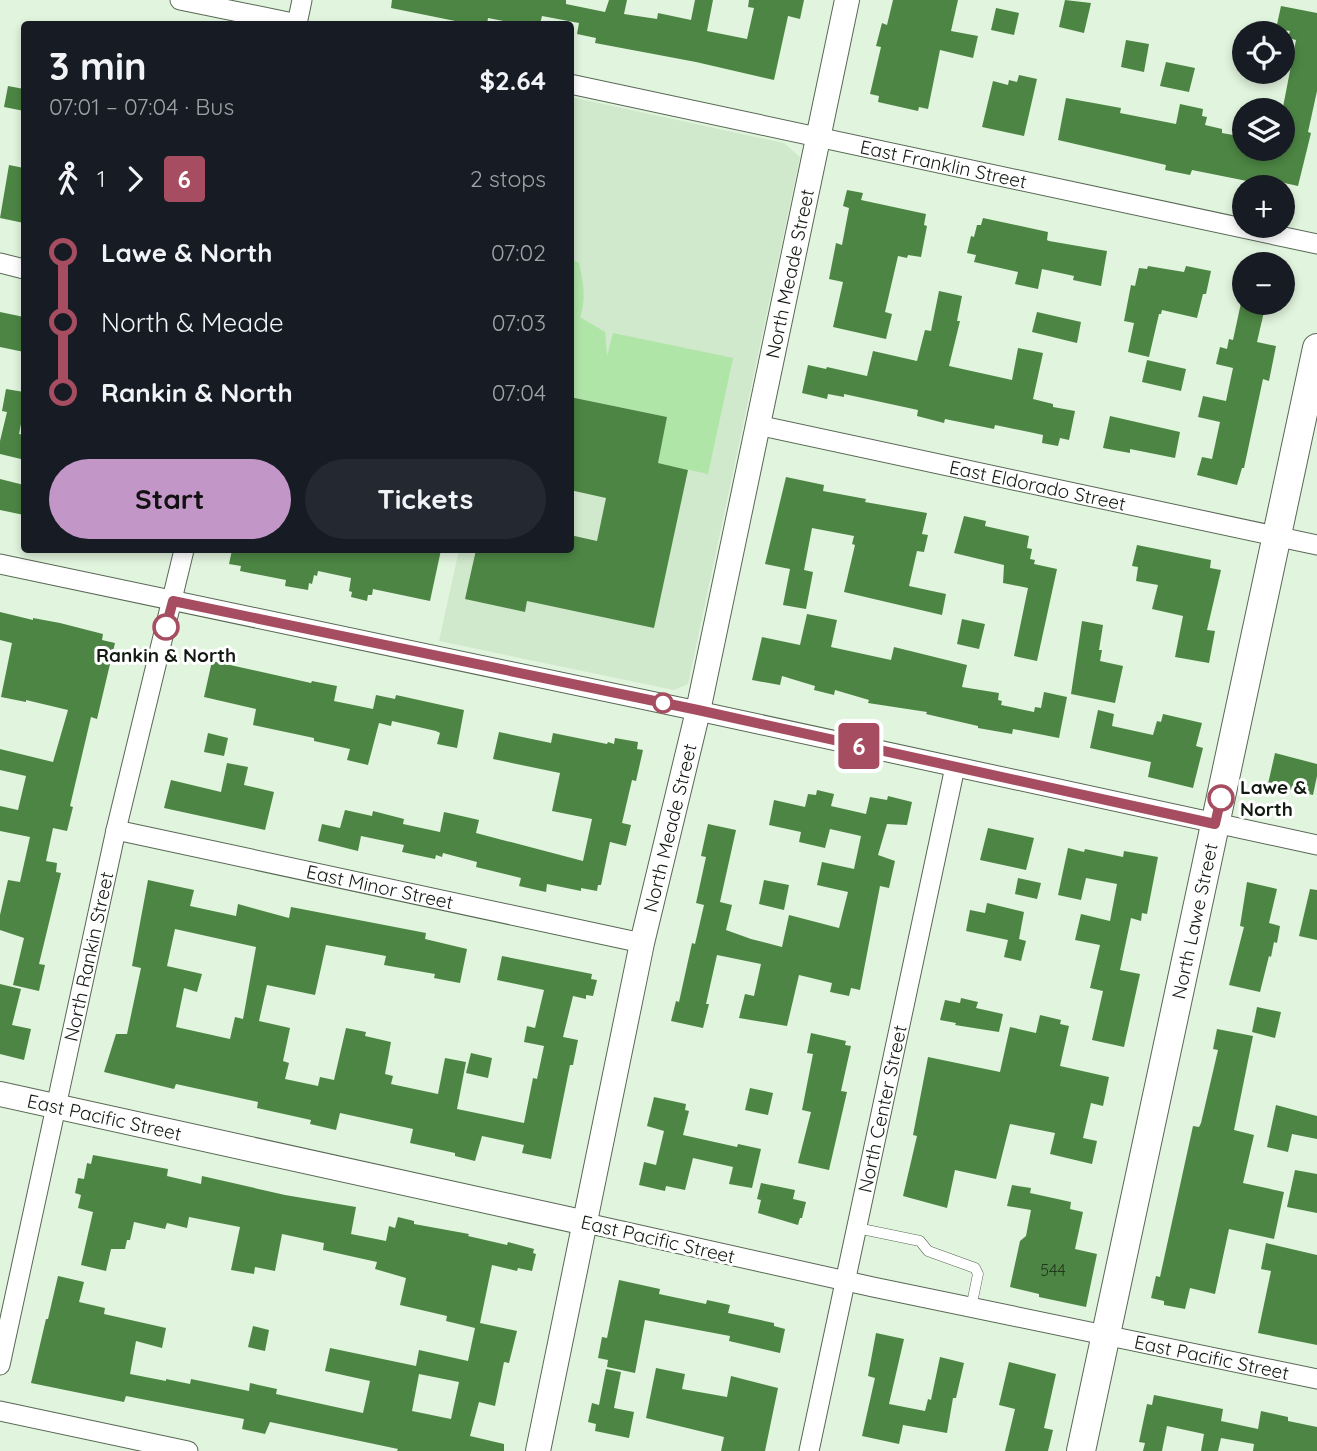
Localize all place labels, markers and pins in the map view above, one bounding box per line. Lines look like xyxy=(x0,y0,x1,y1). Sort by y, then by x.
marker: Rankin & North xyxy=(153,614,179,640)
place label: Rankin & North xyxy=(96,643,236,667)
unlabelled marker xyxy=(653,693,673,713)
place label: Lawe & North xyxy=(1240,775,1307,821)
marker: Lawe & North xyxy=(1208,785,1234,811)

